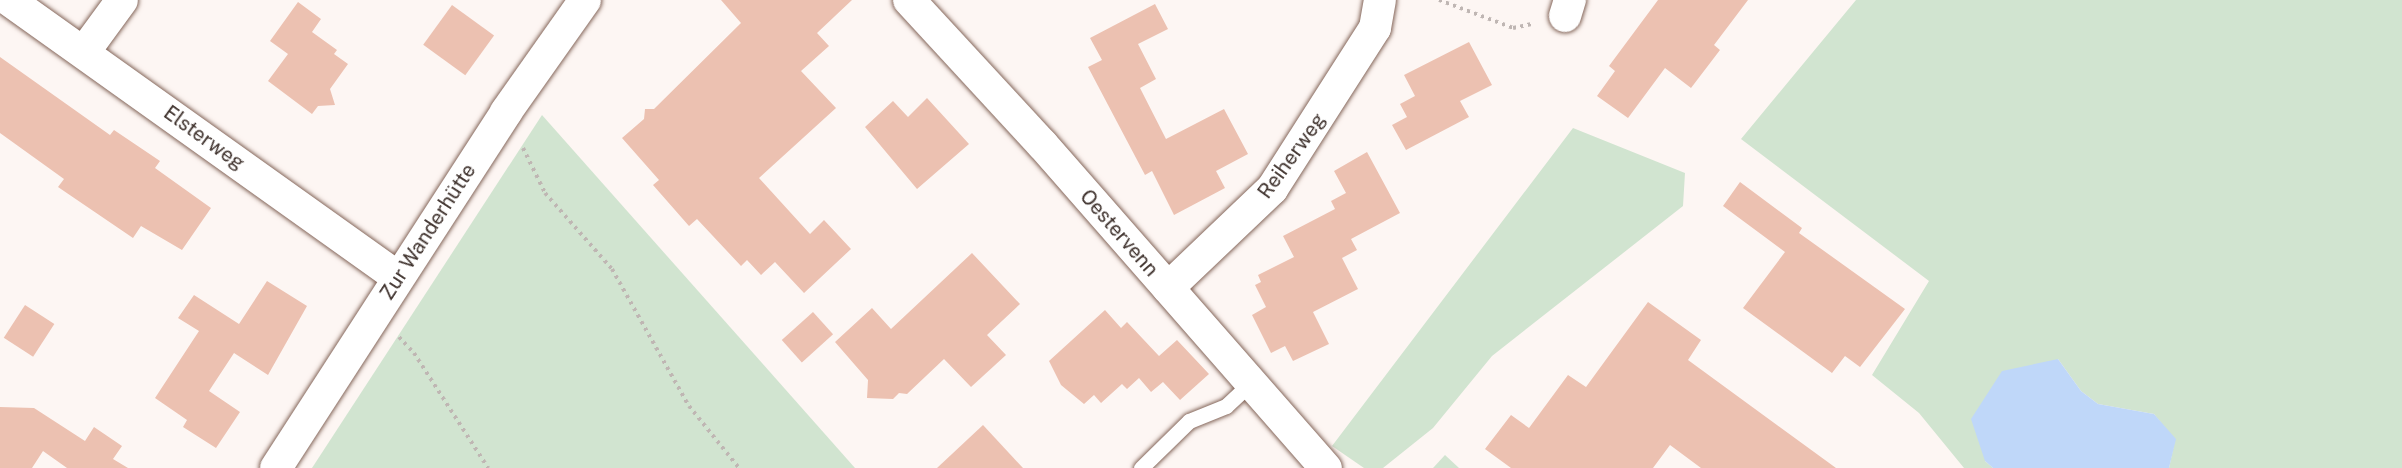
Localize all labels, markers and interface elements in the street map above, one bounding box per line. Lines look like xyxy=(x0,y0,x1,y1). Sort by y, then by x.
street label: Elsterweg xyxy=(159,101,249,175)
street label: Reiherweg xyxy=(1253,109,1331,203)
street label: Zur Wanderhütte xyxy=(375,159,481,305)
street label: Oestervenn xyxy=(1075,185,1163,281)

